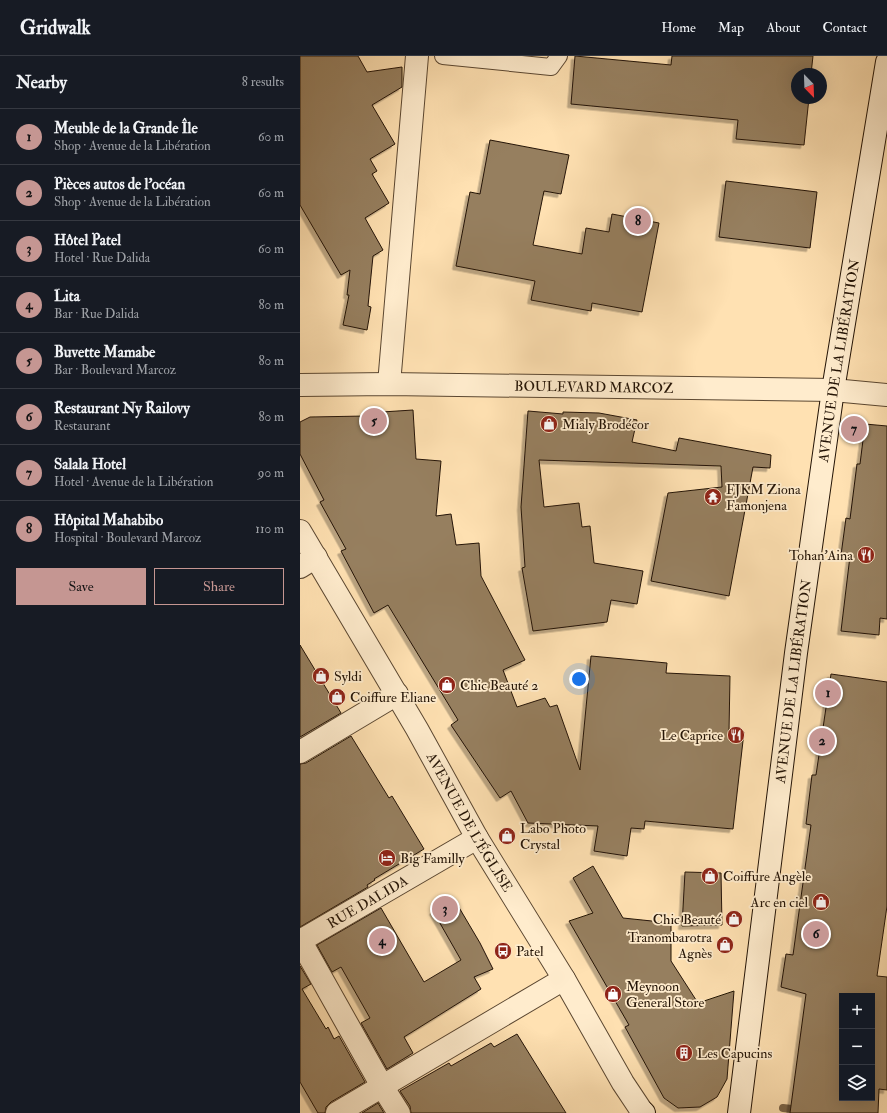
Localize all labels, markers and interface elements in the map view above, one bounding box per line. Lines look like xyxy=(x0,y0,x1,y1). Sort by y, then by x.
text: Gridwalk xyxy=(20,16,91,40)
text: Home xyxy=(661,19,696,36)
text: Map xyxy=(718,19,744,36)
text: About xyxy=(766,19,800,36)
text: Contact xyxy=(822,19,867,36)
north arrow xyxy=(791,68,827,104)
text: Nearby xyxy=(16,72,67,93)
text: 8 results xyxy=(242,74,284,90)
text: Meuble de la Grande Île xyxy=(54,119,198,138)
text: 1 xyxy=(27,129,31,145)
text: 60 m xyxy=(258,129,284,145)
text: Shop · Avenue de la Libération xyxy=(54,138,211,154)
text: Pièces autos de l'océan xyxy=(54,175,185,194)
text: 2 xyxy=(26,185,32,201)
text: 60 m xyxy=(258,185,284,201)
text: Shop · Avenue de la Libération xyxy=(54,194,211,210)
pin: 8 xyxy=(625,206,651,236)
text: Hôtel Patel xyxy=(54,231,121,250)
text: 3 xyxy=(27,241,32,257)
text: 60 m xyxy=(258,241,284,257)
text: Hotel · Rue Dalida xyxy=(54,250,150,266)
street label: AVENUE DE LA LIBÉRATION xyxy=(815,258,863,464)
text: Lita xyxy=(54,287,80,306)
text: 4 xyxy=(25,297,33,313)
text: 80 m xyxy=(258,297,284,313)
text: Bar · Rue Dalida xyxy=(54,306,139,322)
text: Buvette Mamabe xyxy=(54,343,155,362)
text: 5 xyxy=(26,353,32,369)
text: 80 m xyxy=(258,353,284,369)
text: Bar · Boulevard Marcoz xyxy=(54,362,176,378)
street label: BOULEVARD MARCOZ xyxy=(514,378,674,397)
text: Restaurant Ny Railovy xyxy=(54,399,190,418)
pin: 5 xyxy=(361,406,387,436)
text: 6 xyxy=(26,409,32,425)
text: 80 m xyxy=(258,409,284,425)
shop icon: Mialy Brodécor xyxy=(539,414,559,434)
pin: 7 xyxy=(841,414,867,444)
place label: Mialy Brodécor xyxy=(562,416,650,434)
text: Restaurant xyxy=(54,418,110,434)
text: Salala Hotel xyxy=(54,455,126,474)
text: 7 xyxy=(26,465,32,481)
text: 90 m xyxy=(258,465,284,481)
text: Hotel · Avenue de la Libération xyxy=(54,474,214,490)
place label: FJKM Ziona Famonjena xyxy=(726,481,801,514)
temple icon: FJKM Ziona Famonjena xyxy=(703,487,723,507)
text: Hôpital Mahabibo xyxy=(54,511,163,530)
text: 8 xyxy=(26,521,32,537)
text: 110 m xyxy=(255,521,284,537)
text: Hospital · Boulevard Marcoz xyxy=(54,530,201,546)
restaurant icon: Tohan'Aina xyxy=(856,545,876,565)
place label: Tohan'Aina xyxy=(789,547,853,564)
button: Save xyxy=(16,568,146,605)
button: Share xyxy=(154,568,284,605)
street label: AVENUE DE LA LIBÉRATION xyxy=(772,578,815,785)
shop icon: Syldi xyxy=(311,666,331,686)
place label: Syldi xyxy=(334,668,362,686)
your location xyxy=(569,669,589,689)
shop icon: Chic Beauté 2 xyxy=(437,675,457,695)
place label: Chic Beauté 2 xyxy=(460,677,538,694)
pin: 1 xyxy=(815,678,841,708)
shop icon: Coiffure Eliane xyxy=(327,687,347,707)
place label: Coiffure Eliane xyxy=(350,689,436,706)
restaurant icon: Le Caprice xyxy=(726,725,746,745)
pin: 2 xyxy=(809,726,835,756)
place label: Le Caprice xyxy=(661,727,723,745)
street label: AVENUE DE L'ÉGLISE xyxy=(422,749,516,895)
place label: Labo Photo Crystal xyxy=(520,820,586,854)
shop icon: Labo Photo Crystal xyxy=(497,826,517,846)
hotel icon: Big Familly xyxy=(377,848,397,868)
place label: Big Familly xyxy=(400,850,466,868)
shop icon: Coiffure Angèle xyxy=(700,866,720,886)
place label: Coiffure Angèle xyxy=(723,868,811,885)
street label: RUE DALIDA xyxy=(324,872,411,932)
shop icon: Arc en ciel xyxy=(811,892,831,912)
pin: 3 xyxy=(432,894,458,924)
place label: Arc en ciel xyxy=(750,894,808,911)
shop icon: Chic Beauté xyxy=(724,909,744,929)
place label: Chic Beauté xyxy=(653,911,721,928)
pin: 6 xyxy=(803,919,829,949)
pin: 4 xyxy=(369,926,395,956)
place label: Tranombarotra Agnès xyxy=(627,929,712,962)
shop icon: Tranombarotra Agnès xyxy=(715,935,735,955)
bus stop icon: Patel xyxy=(493,941,513,961)
place label: Patel xyxy=(516,943,544,960)
place label: Meynoon General Store xyxy=(626,978,704,1011)
shop icon: Meynoon General Store xyxy=(603,984,623,1004)
map controls xyxy=(839,993,875,1101)
button: + xyxy=(839,993,875,1029)
button: − xyxy=(839,1029,875,1065)
building icon: Les Capucins xyxy=(674,1043,694,1063)
place label: Les Capucins xyxy=(697,1045,773,1063)
button: layers xyxy=(839,1065,875,1101)

